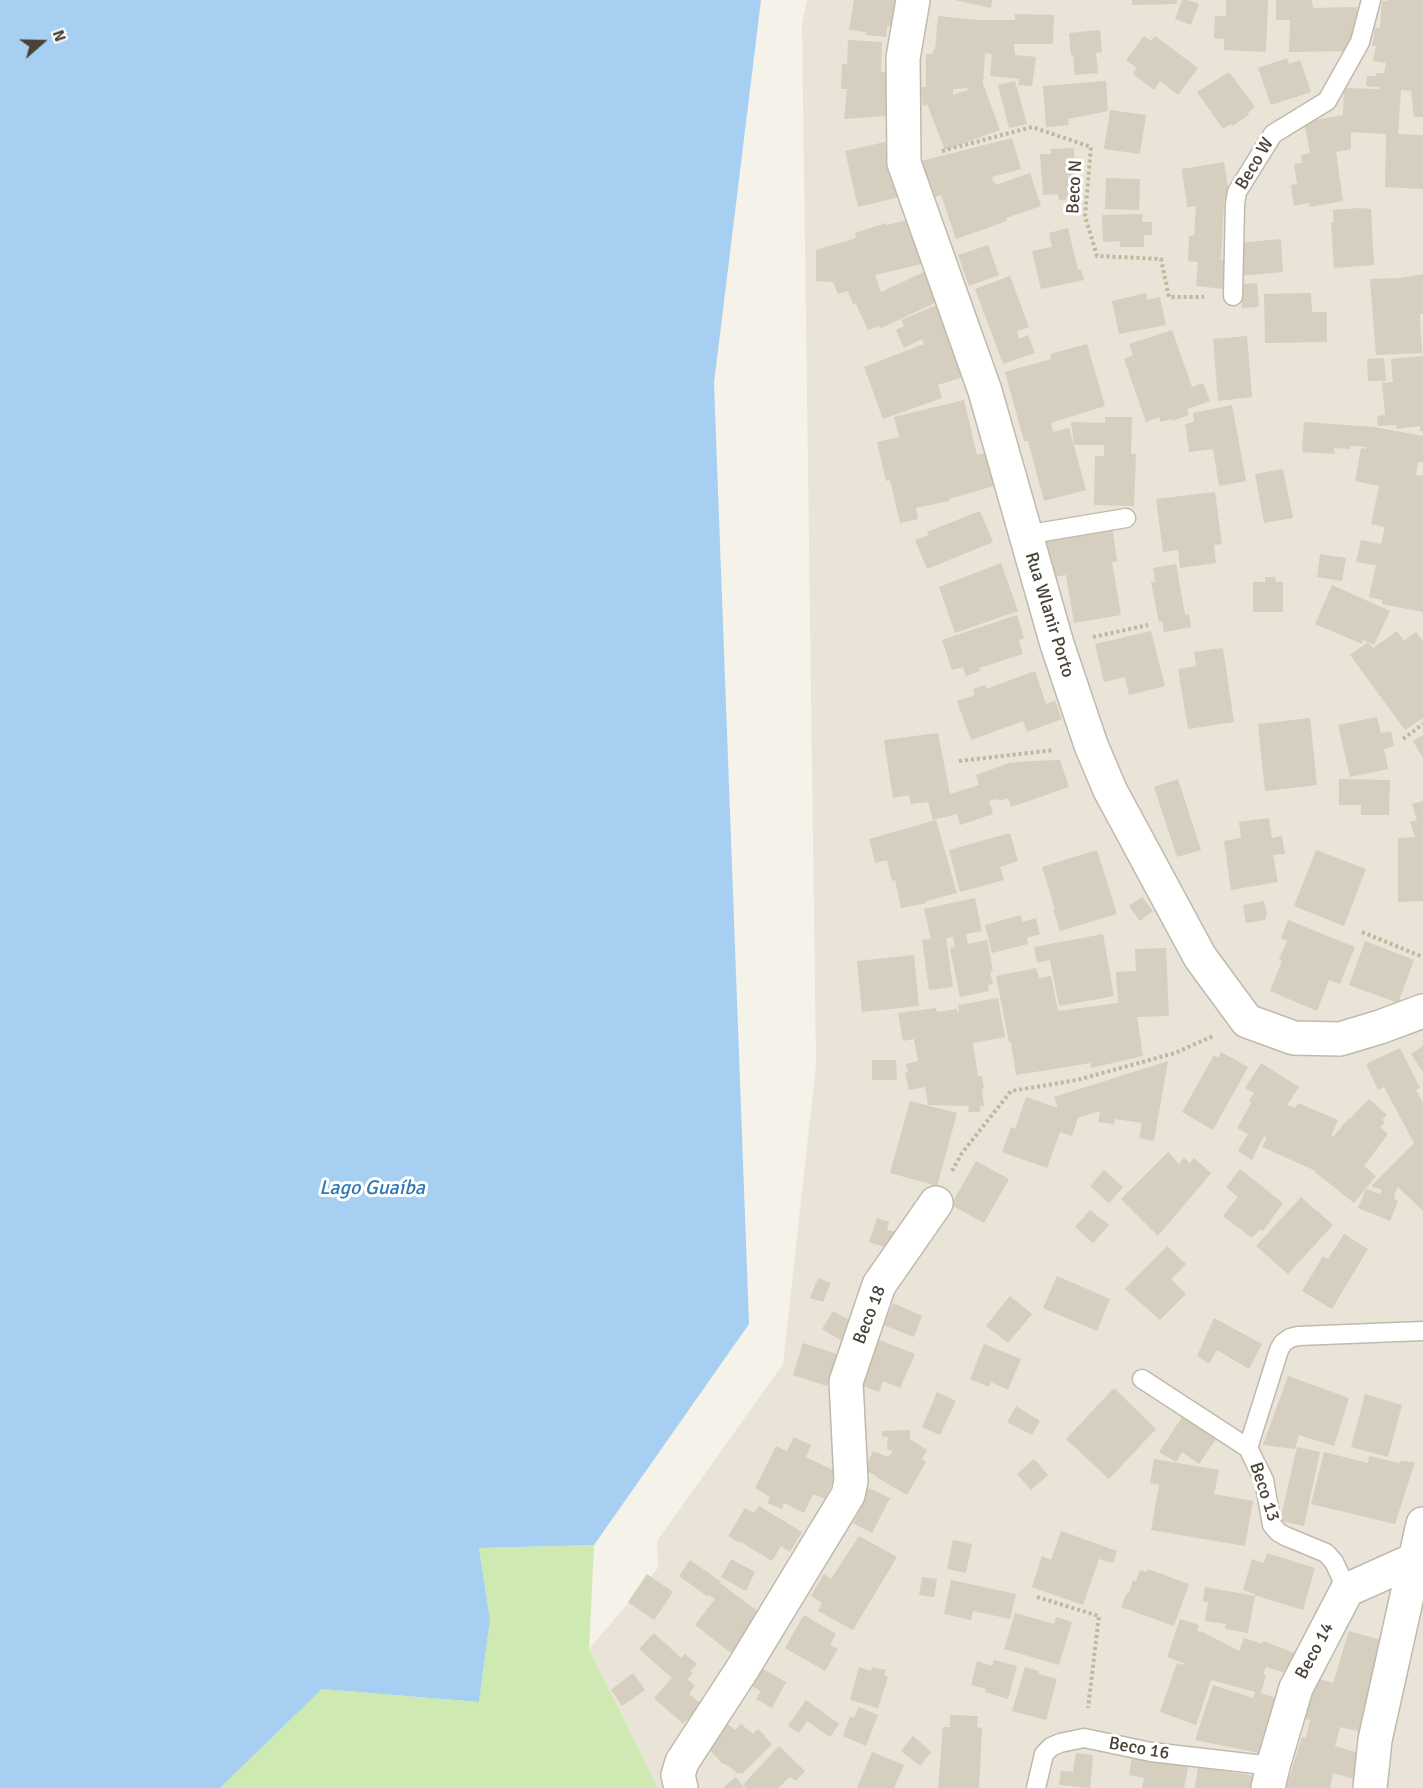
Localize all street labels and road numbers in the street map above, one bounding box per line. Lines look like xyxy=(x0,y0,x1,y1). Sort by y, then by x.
street label: Beco W xyxy=(1231,134,1279,194)
street label: Beco N xyxy=(1063,160,1087,214)
street label: Rua Wlanir Porto xyxy=(1020,550,1078,680)
street label: Beco 18 xyxy=(849,1283,891,1347)
street label: Beco 13 xyxy=(1244,1460,1284,1524)
street label: Beco 14 xyxy=(1291,1619,1339,1683)
street label: Beco 16 xyxy=(1107,1733,1171,1765)

